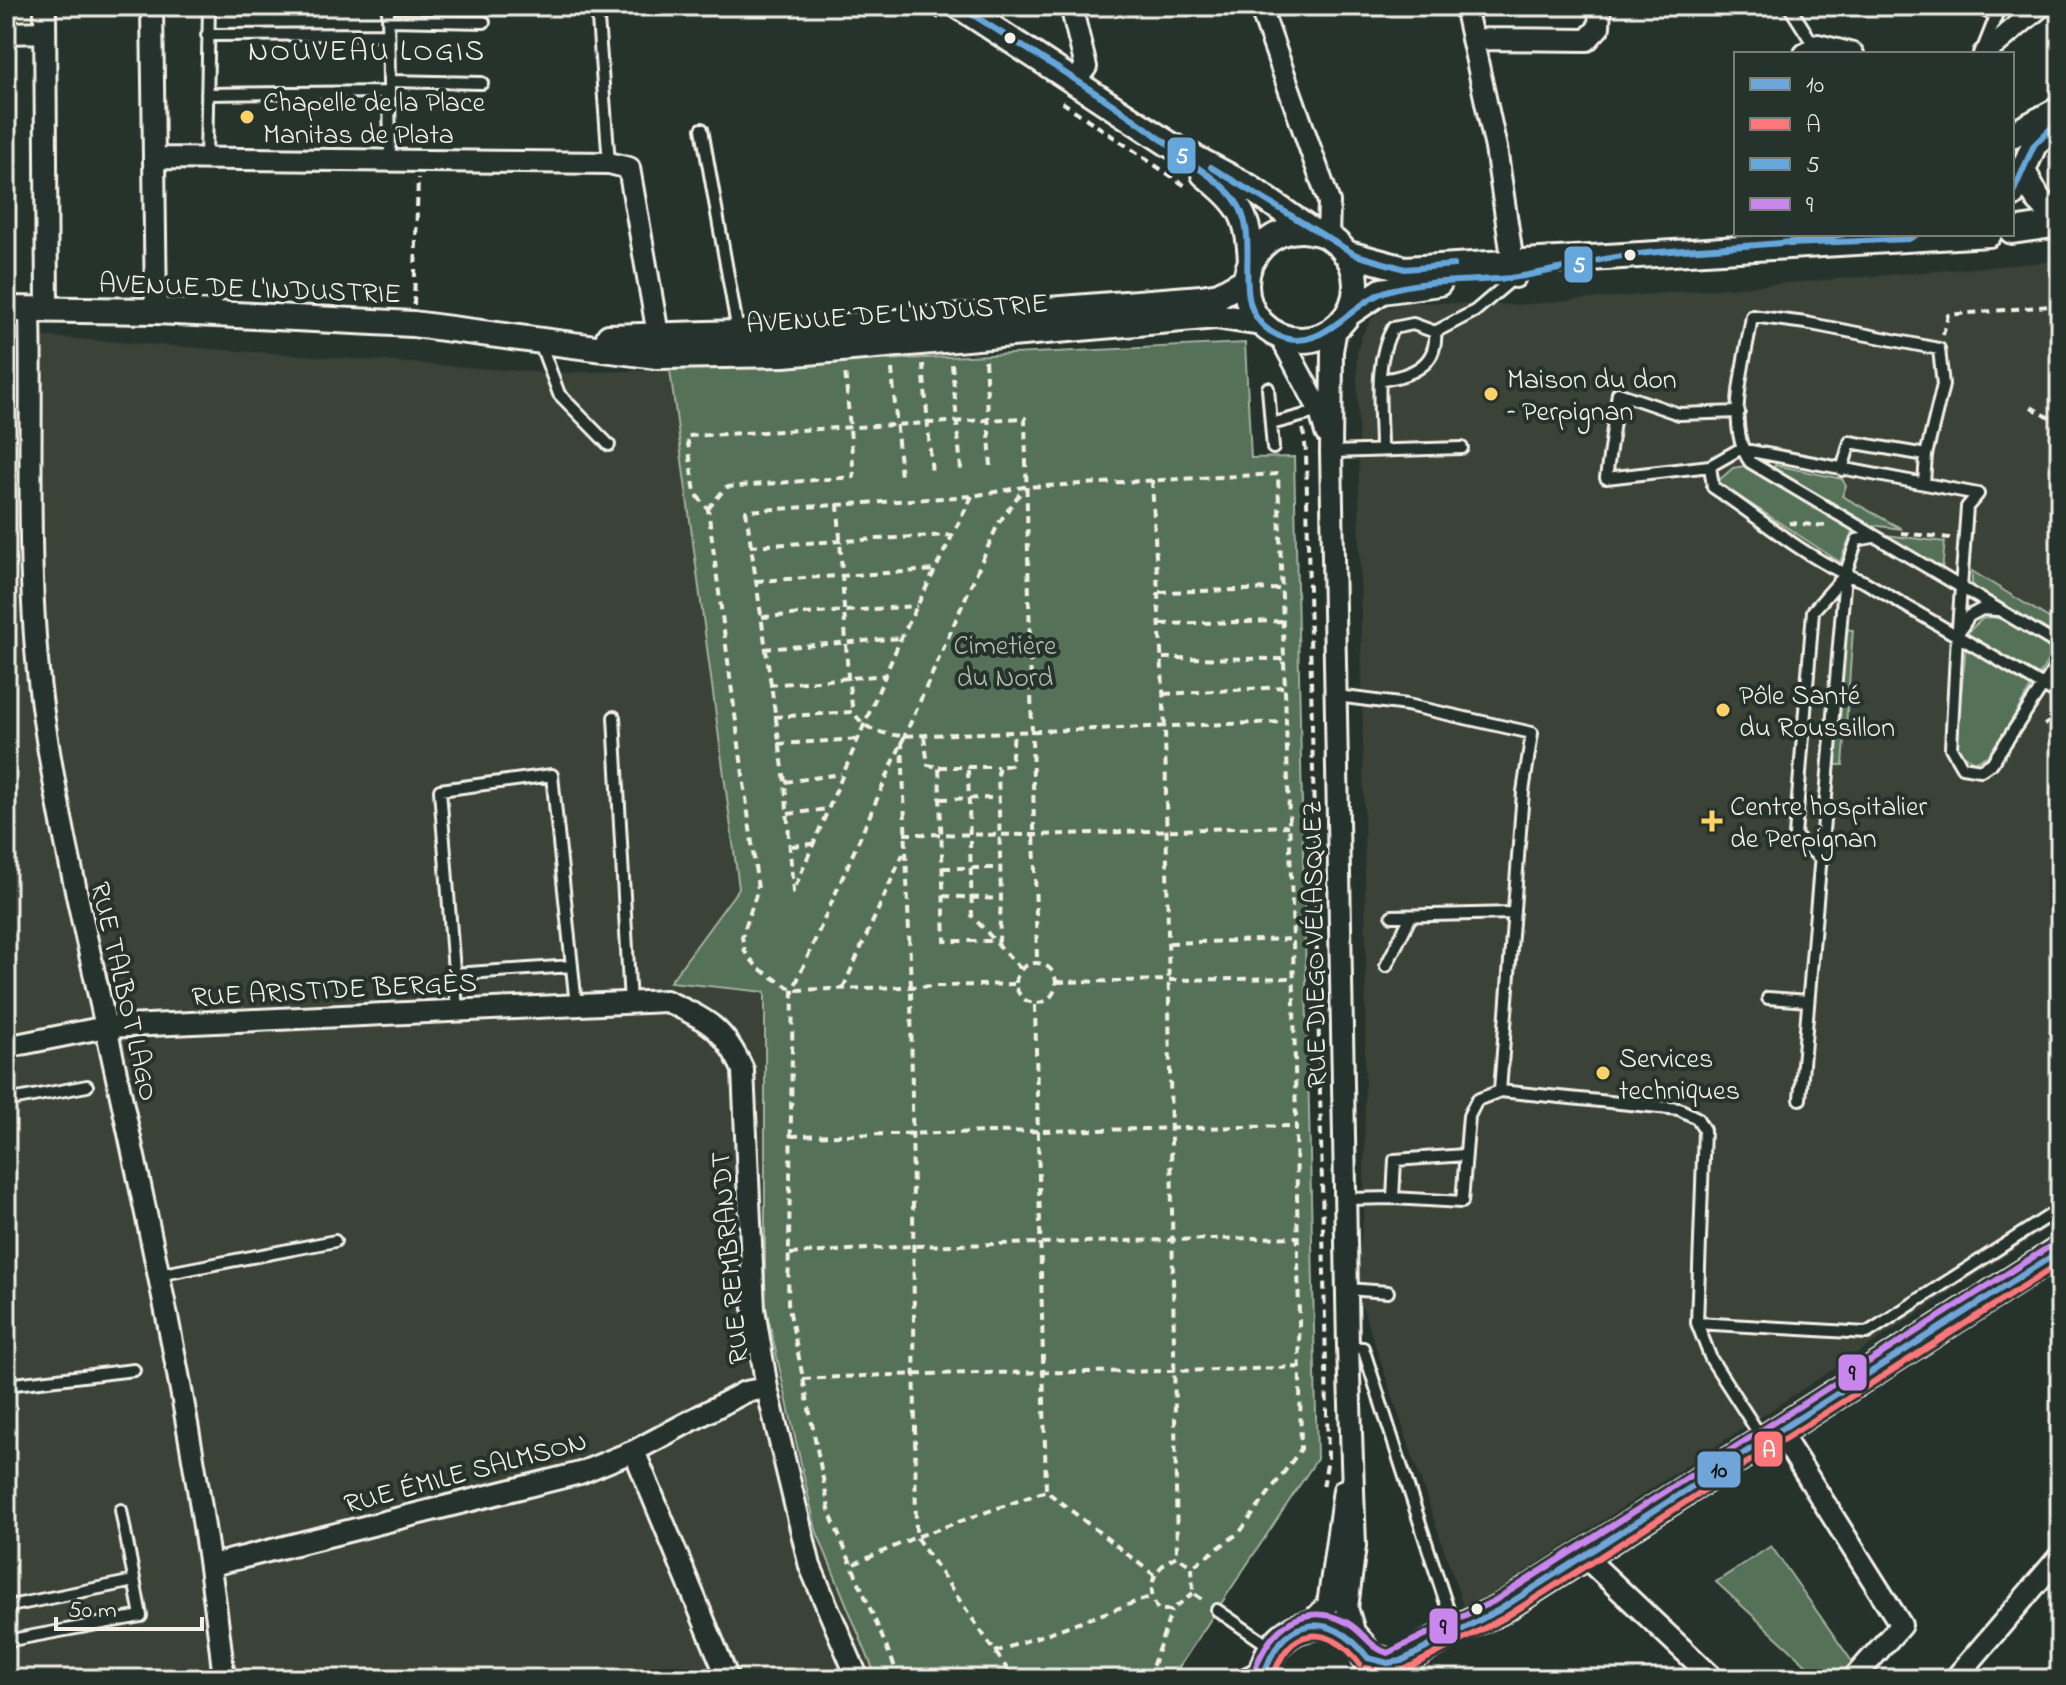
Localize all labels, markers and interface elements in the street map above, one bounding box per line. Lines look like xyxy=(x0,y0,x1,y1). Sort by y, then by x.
unlabelled marker xyxy=(1002,30,1018,46)
district label: NOUVEAU LOGIS xyxy=(248,31,486,75)
legend xyxy=(1734,52,2014,236)
text: 10 xyxy=(1806,69,1824,104)
place label: Chapelle de la Place Manitas de Plata xyxy=(263,84,485,157)
marker: Chapelle de la Place Manitas de Plata xyxy=(238,108,256,126)
text: A xyxy=(1806,109,1821,144)
line badge: 5 xyxy=(1166,136,1197,175)
text: 5 xyxy=(1176,142,1189,174)
text: 5 xyxy=(1806,149,1820,184)
text: 9 xyxy=(1806,189,1814,224)
line badge: 5 xyxy=(1563,245,1594,284)
unlabelled marker xyxy=(1622,247,1638,263)
text: 5 xyxy=(1573,251,1586,283)
street label: AVENUE DE L'INDUSTRIE xyxy=(98,265,402,316)
street label: AVENUE DE L'INDUSTRIE xyxy=(745,284,1050,346)
place label: Maison du don – Perpignan xyxy=(1507,361,1677,434)
marker: Maison du don – Perpignan xyxy=(1482,385,1500,403)
park label: Cimetière du Nord xyxy=(954,627,1057,700)
place label: Pôle Santé du Roussillon xyxy=(1739,677,1895,750)
marker: Pôle Santé du Roussillon xyxy=(1714,701,1732,719)
place label: Centre hospitalier de Perpignan xyxy=(1730,788,1928,861)
street label: RUE DIEGO VÉLASQUEZ xyxy=(1293,800,1340,1088)
marker: Centre hospitalier de Perpignan xyxy=(1701,810,1723,832)
street label: RUE TALBOT LAGO xyxy=(77,878,168,1105)
street label: RUE ARISTIDE BERGÈS xyxy=(190,964,478,1019)
place label: Services techniques xyxy=(1619,1040,1740,1113)
marker: Services techniques xyxy=(1594,1064,1612,1082)
street label: RUE REMBRANDT xyxy=(702,1149,761,1366)
line badge: 9 xyxy=(1837,1353,1868,1392)
text: 9 xyxy=(1848,1359,1856,1391)
street label: RUE ÉMILE SALMSON xyxy=(340,1422,592,1527)
line badge: A xyxy=(1753,1430,1784,1468)
text: A xyxy=(1762,1436,1776,1468)
line badge: 10 xyxy=(1696,1450,1742,1489)
text: 10 xyxy=(1711,1456,1728,1488)
scale bar xyxy=(56,1581,202,1631)
text: 50 m xyxy=(68,1594,117,1629)
unlabelled marker xyxy=(1469,1601,1485,1617)
line badge: 9 xyxy=(1428,1607,1459,1645)
text: 9 xyxy=(1439,1613,1447,1645)

